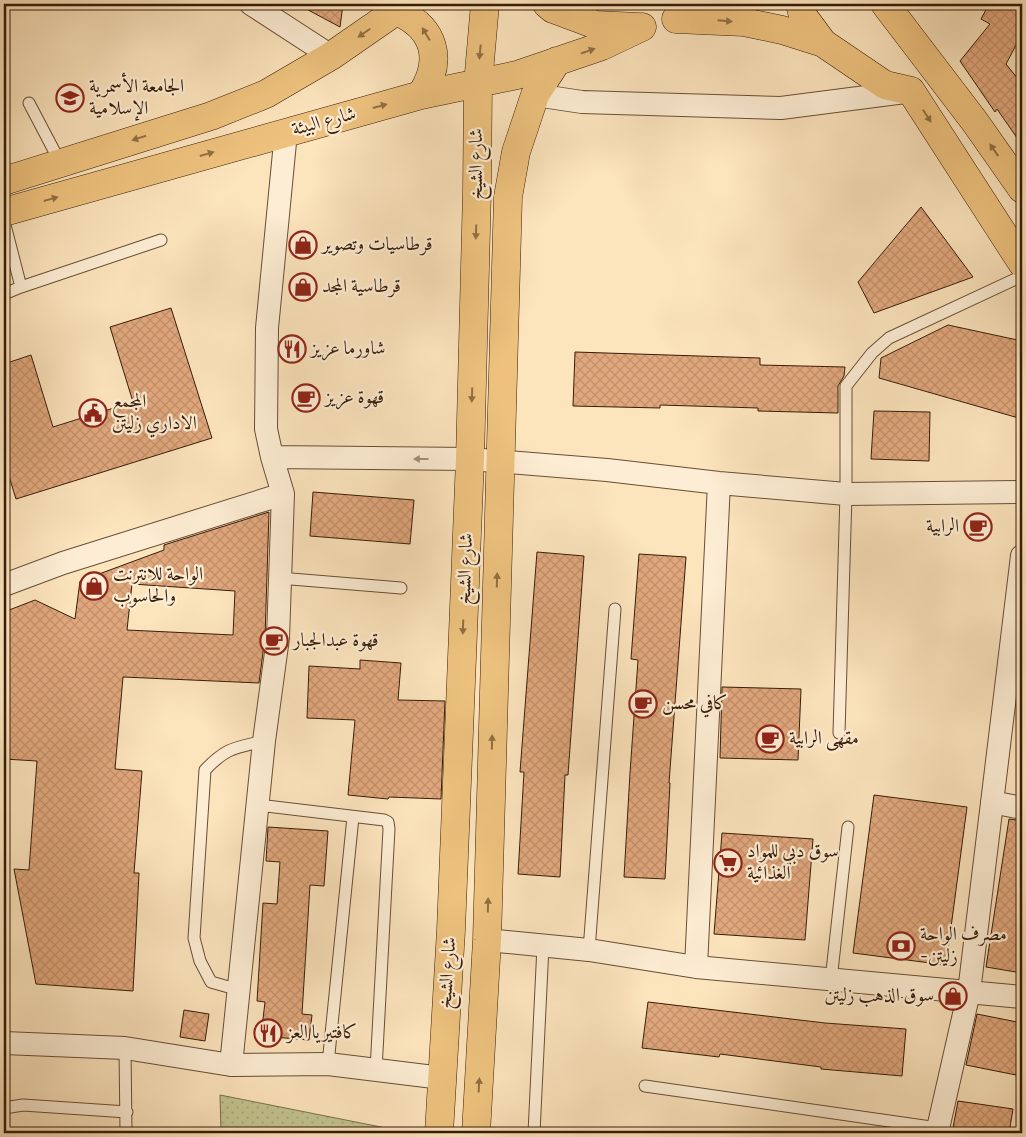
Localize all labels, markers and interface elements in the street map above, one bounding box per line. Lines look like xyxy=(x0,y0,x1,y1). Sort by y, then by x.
one-way arrow xyxy=(717,17,733,25)
one-way arrow xyxy=(421,27,430,41)
one-way arrow xyxy=(357,28,371,38)
one-way arrow xyxy=(476,45,484,61)
one-way arrow xyxy=(580,46,595,54)
place label: الجامعة الأسمرية الإسلامية xyxy=(89,72,184,122)
school or university icon: الجامعة الأسمرية الإسلامية xyxy=(55,83,85,113)
street label: شارع البيئة xyxy=(289,101,359,144)
one-way arrow xyxy=(373,102,388,110)
one-way arrow xyxy=(923,109,932,122)
street label: شارع الشيخ xyxy=(464,128,493,200)
one-way arrow xyxy=(132,134,147,142)
one-way arrow xyxy=(989,143,999,156)
one-way arrow xyxy=(200,150,215,158)
one-way arrow xyxy=(43,194,58,202)
one-way arrow xyxy=(472,224,480,240)
shop icon: قرطاسيات وتصوير xyxy=(288,230,318,260)
place label: قرطاسيات وتصوير xyxy=(320,232,433,258)
shop icon: قرطاسية المجد xyxy=(288,272,318,302)
place label: قرطاسية المجد xyxy=(322,274,401,300)
restaurant icon: شاورما عزيز xyxy=(277,334,307,364)
place label: شاورما عزيز xyxy=(309,336,386,362)
cafe icon: قهوة عزيز xyxy=(291,383,321,413)
place label: قهوة عزيز xyxy=(323,385,384,411)
one-way arrow xyxy=(468,387,476,403)
place label: المجمع الاداري زليتن xyxy=(112,389,197,438)
public building icon: المجمع الاداري زليتن xyxy=(78,398,108,428)
one-way arrow xyxy=(413,455,429,463)
cafe icon: الرابية xyxy=(963,512,993,542)
place label: الرابية xyxy=(926,514,959,540)
street label: شارع الشيخ xyxy=(452,533,483,605)
place label: الواحة للانترنت والحاسوب xyxy=(113,562,203,610)
shop icon: الواحة للانترنت والحاسوب xyxy=(79,571,109,601)
one-way arrow xyxy=(493,572,501,588)
one-way arrow xyxy=(459,619,467,635)
cafe icon: قهوة عبدالجبار xyxy=(259,626,289,656)
place label: قهوة عبدالجبار xyxy=(291,628,379,654)
cafe icon: كافي محسن xyxy=(628,689,658,719)
place label: كافي محسن xyxy=(662,691,728,718)
cafe icon: مقهى الرابية xyxy=(755,724,785,754)
place label: مقهى الرابية xyxy=(789,726,859,752)
one-way arrow xyxy=(488,734,496,750)
place label: سوق دبي للمواد الغذائية xyxy=(747,839,839,887)
supermarket icon: سوق دبي للمواد الغذائية xyxy=(713,848,743,878)
one-way arrow xyxy=(484,897,492,913)
place label: مصرف الواحة -زليتن xyxy=(920,922,1007,970)
bank icon: مصرف الواحة -زليتن xyxy=(886,931,916,961)
street label: شارع الشيخ xyxy=(433,936,466,1010)
shop icon: سوق الذهب زليتن xyxy=(938,981,968,1011)
place label: سوق الذهب زليتن xyxy=(825,983,934,1009)
restaurant icon: كافتيريا العز xyxy=(253,1018,283,1048)
place label: كافتيريا العز xyxy=(285,1020,357,1046)
one-way arrow xyxy=(475,1076,483,1092)

